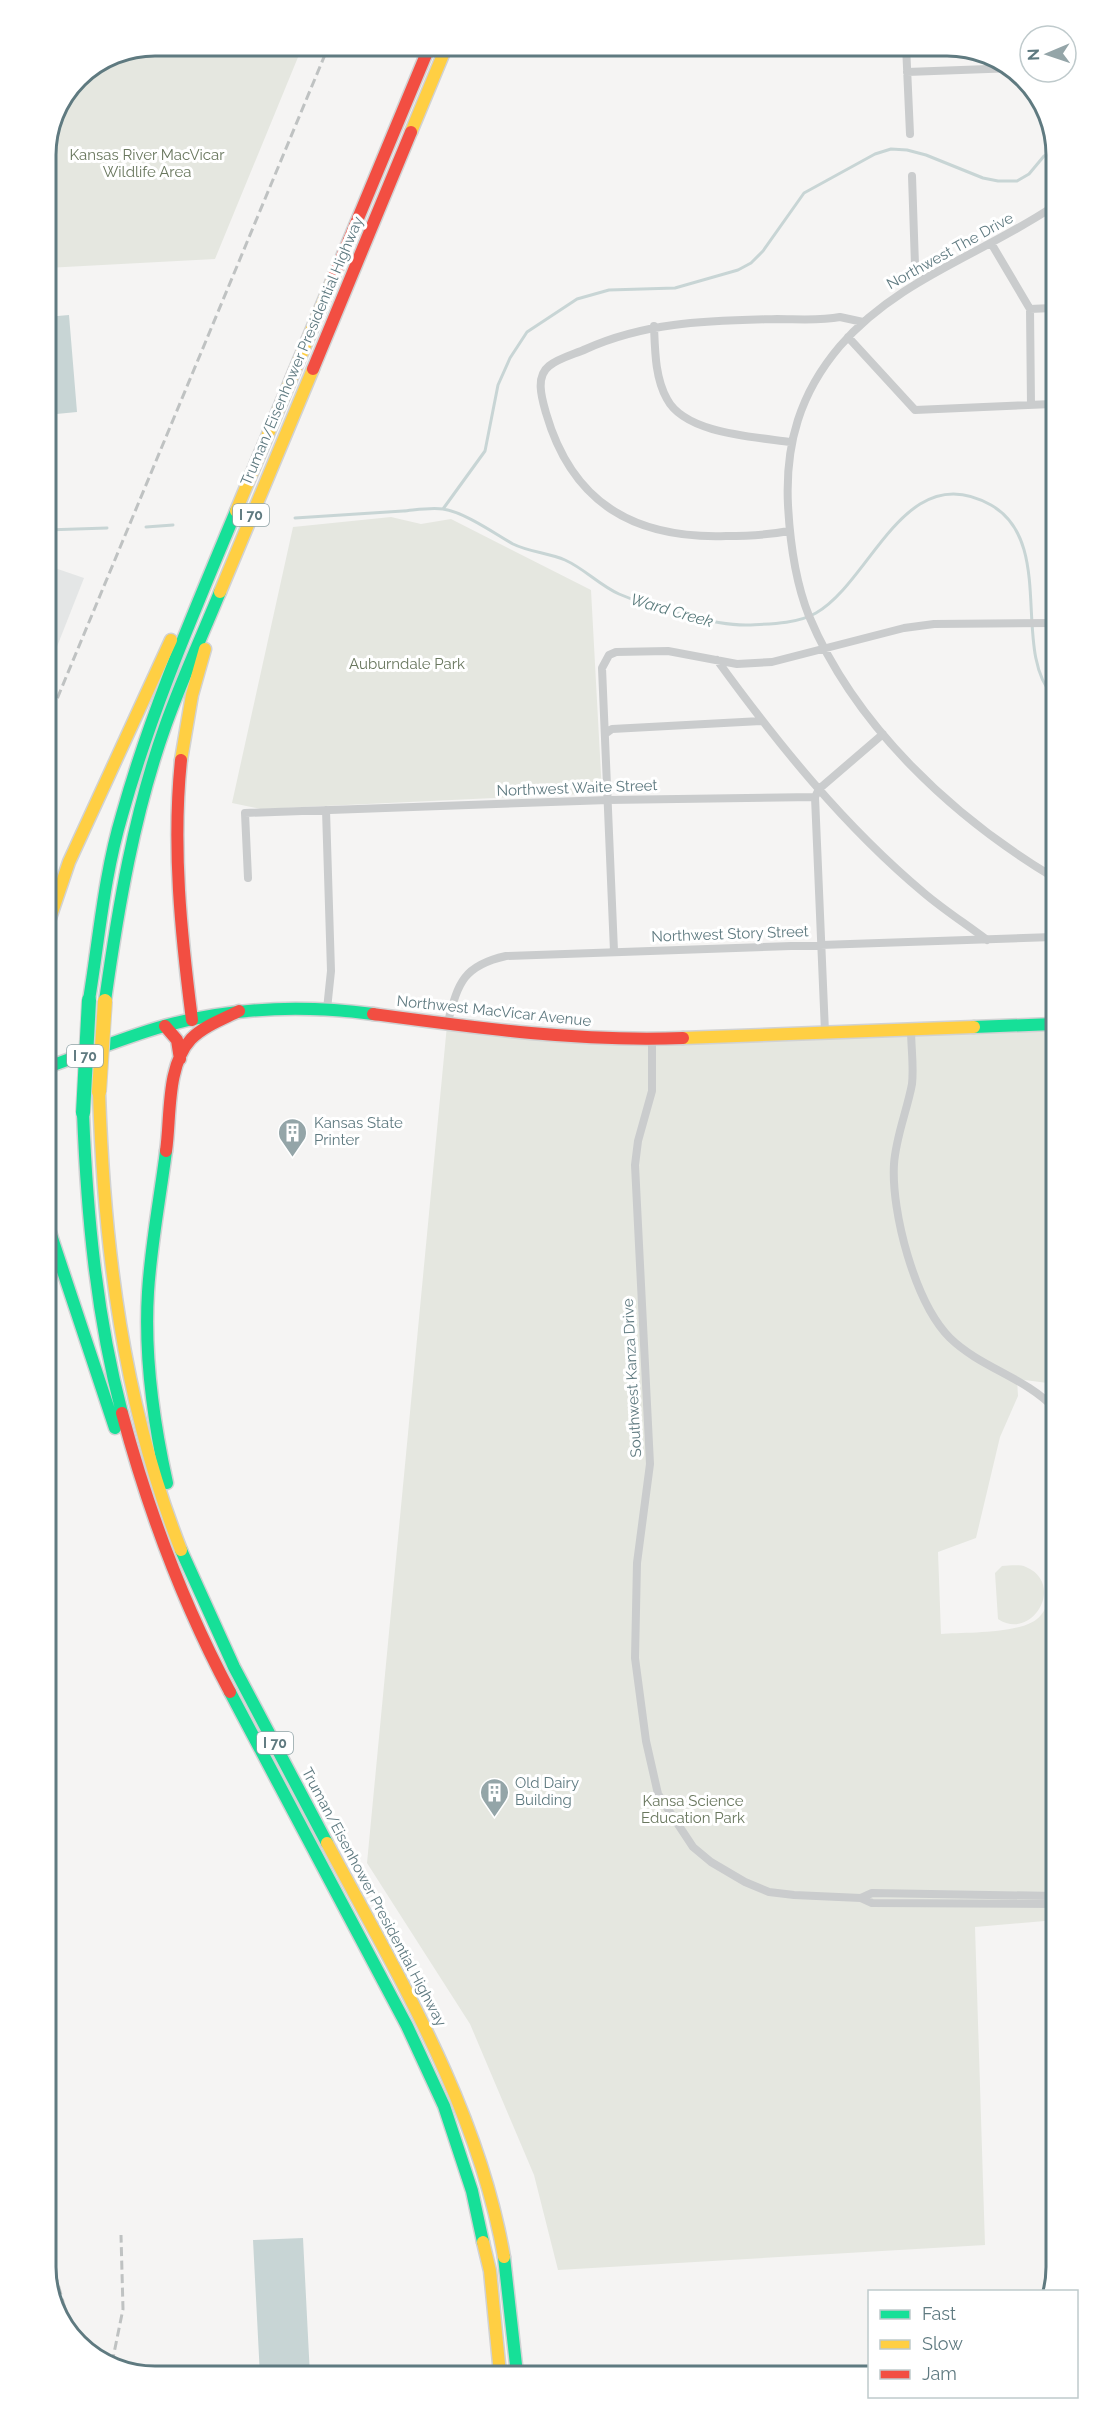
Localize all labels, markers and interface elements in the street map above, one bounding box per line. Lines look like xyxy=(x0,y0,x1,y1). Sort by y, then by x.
north arrow xyxy=(1018,24,1078,84)
text: N xyxy=(1024,48,1043,61)
park label: Kansas River MacVicar Wildlife Area xyxy=(69,146,225,181)
street label: Northwest The Drive xyxy=(884,209,1017,293)
street label: Truman/Eisenhower Presidential Highway xyxy=(237,214,367,488)
road number: I 70 xyxy=(233,504,269,526)
water label: Ward Creek xyxy=(628,590,716,631)
park label: Auburndale Park xyxy=(349,655,465,673)
street label: Northwest Waite Street xyxy=(496,776,658,800)
street label: Northwest Story Street xyxy=(651,922,809,946)
street label: Northwest MacVicar Avenue xyxy=(396,992,592,1030)
road number: I 70 xyxy=(67,1045,103,1067)
place label: Kansas State Printer xyxy=(314,1114,403,1149)
building icon: Kansas State Printer xyxy=(277,1116,309,1158)
street label: Southwest Kanza Drive xyxy=(619,1298,645,1458)
road number: I 70 xyxy=(257,1732,293,1754)
street label: Truman/Eisenhower Presidential Highway xyxy=(298,1765,450,2029)
place label: Old Dairy Building xyxy=(515,1774,579,1809)
building icon: Old Dairy Building xyxy=(478,1776,510,1818)
park label: Kansa Science Education Park xyxy=(641,1792,745,1827)
legend xyxy=(868,2290,1078,2398)
text: Fast xyxy=(922,2303,956,2324)
text: Slow xyxy=(922,2333,963,2354)
text: Jam xyxy=(922,2363,957,2384)

